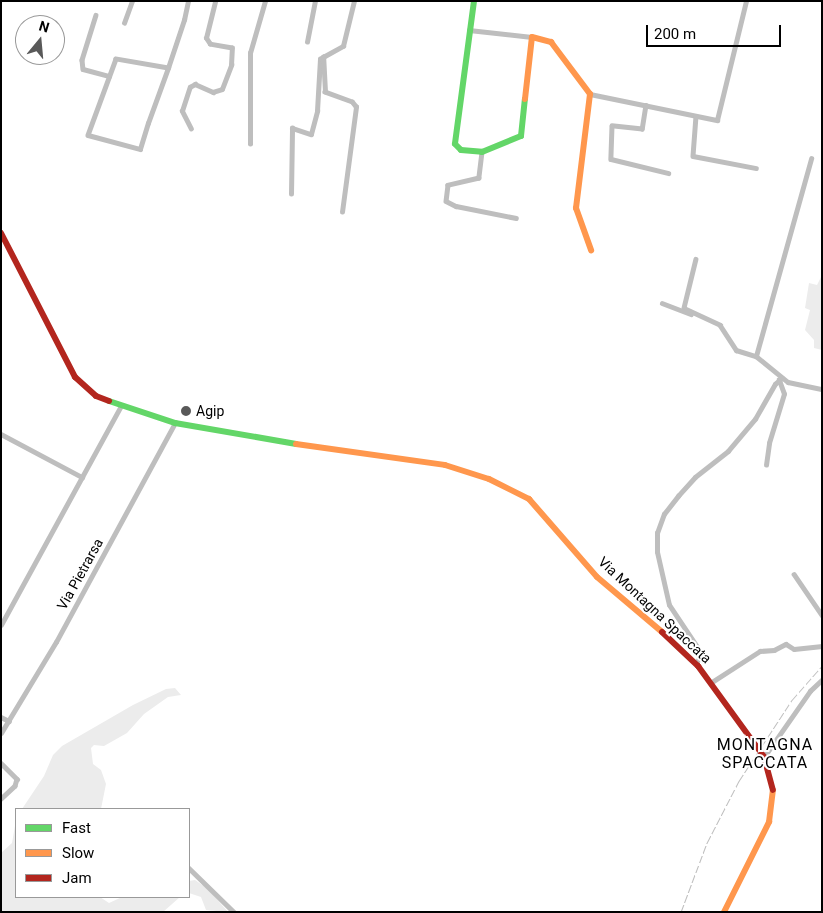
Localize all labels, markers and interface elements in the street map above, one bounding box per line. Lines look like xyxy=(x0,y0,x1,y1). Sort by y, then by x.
north arrow xyxy=(15,15,65,65)
scale bar xyxy=(648,15,783,47)
text: N xyxy=(37,18,51,36)
text: 200 m xyxy=(654,25,696,43)
place label: Agip xyxy=(196,403,224,419)
marker: Agip xyxy=(180,405,192,417)
street label: Via Pietrarsa xyxy=(53,535,107,613)
street label: Via Montagna Spaccata xyxy=(595,553,715,667)
district label: MONTAGNA SPACCATA xyxy=(716,735,814,773)
legend xyxy=(15,808,190,898)
text: Fast xyxy=(62,819,91,837)
text: Slow xyxy=(62,844,94,862)
text: Jam xyxy=(62,869,92,887)

